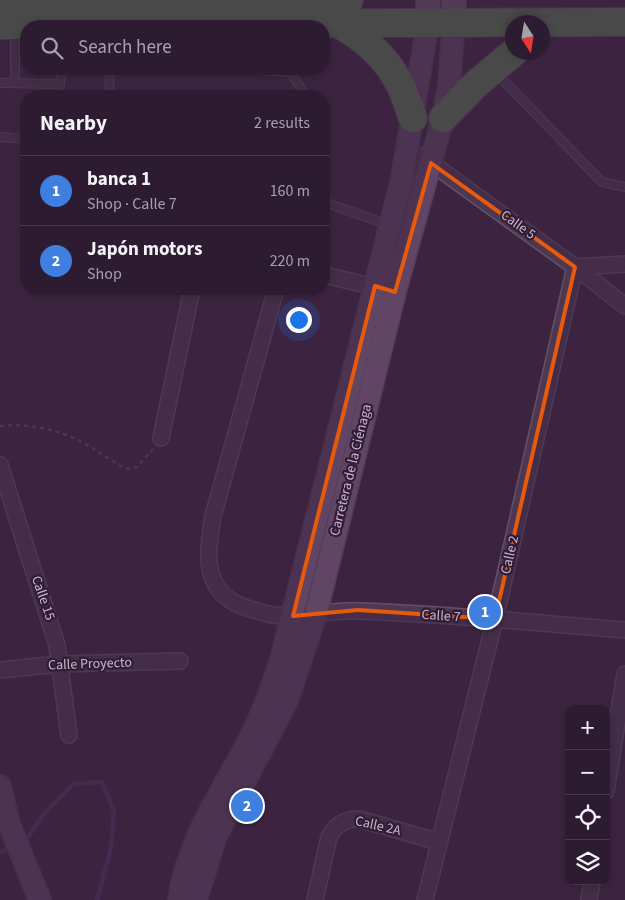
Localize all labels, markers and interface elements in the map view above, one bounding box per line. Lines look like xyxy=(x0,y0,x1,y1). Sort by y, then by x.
north arrow xyxy=(505,15,550,60)
search box xyxy=(20,20,330,75)
icon: search xyxy=(38,34,66,62)
text: Search here xyxy=(78,34,172,61)
text: Nearby xyxy=(40,108,107,138)
text: 2 results xyxy=(254,112,310,134)
text: banca 1 xyxy=(87,166,151,193)
text: 1 xyxy=(52,180,60,202)
text: 160 m xyxy=(270,180,310,202)
text: Shop · Calle 7 xyxy=(87,193,177,215)
street label: Calle 5 xyxy=(496,205,540,245)
text: Japón motors xyxy=(87,236,202,263)
text: 2 xyxy=(52,250,60,272)
text: 220 m xyxy=(270,250,310,272)
text: Shop xyxy=(87,263,122,285)
your location xyxy=(286,307,312,333)
street label: Carretera de la Ciénaga xyxy=(325,402,377,538)
street label: Calle 2 xyxy=(496,534,524,576)
street label: Calle 15 xyxy=(26,573,60,623)
pin: 1 xyxy=(469,593,501,631)
street label: Calle 7 xyxy=(421,605,461,627)
street label: Calle Proyecto xyxy=(48,653,132,675)
map controls xyxy=(565,705,610,885)
button: + xyxy=(565,705,610,750)
button: − xyxy=(565,750,610,795)
pin: 2 xyxy=(231,787,263,825)
button: locate xyxy=(565,795,610,840)
street label: Calle 2A xyxy=(353,811,403,841)
button: layers xyxy=(565,840,610,885)

